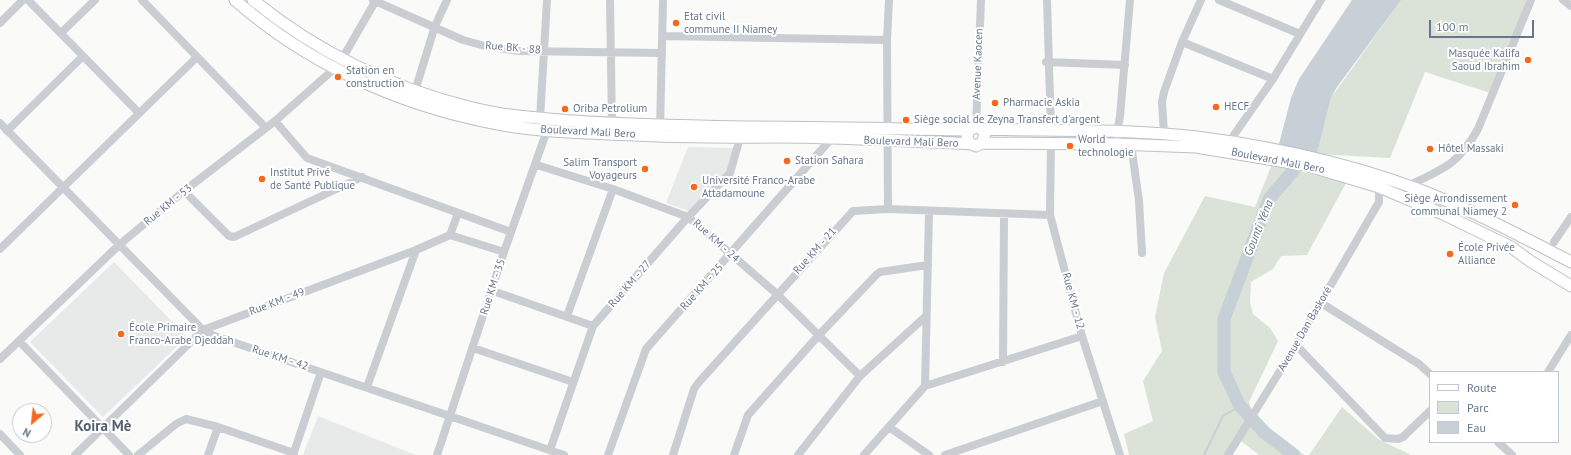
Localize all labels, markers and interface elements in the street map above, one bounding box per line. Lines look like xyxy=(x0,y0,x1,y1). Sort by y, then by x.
place label: Etat civil commune II Niamey xyxy=(684,10,777,36)
scale bar xyxy=(1431,12,1536,38)
marker: Etat civil commune II Niamey xyxy=(671,18,681,28)
text: 100 m xyxy=(1436,19,1469,34)
street label: Avenue Kaocen xyxy=(970,28,986,100)
street label: Rue BK - 88 xyxy=(485,39,541,57)
place label: Masquée Kalifa Saoud Ibrahim xyxy=(1448,47,1520,73)
marker: Masquée Kalifa Saoud Ibrahim xyxy=(1523,55,1533,65)
place label: Station en construction xyxy=(346,64,404,90)
marker: Station en construction xyxy=(333,72,343,82)
place label: Pharmacie Askia xyxy=(1003,96,1080,110)
marker: Pharmacie Askia xyxy=(990,98,1000,108)
place label: HECF xyxy=(1224,100,1249,114)
place label: Oriba Petrolium xyxy=(573,102,647,116)
marker: HECF xyxy=(1211,102,1221,112)
marker: Oriba Petrolium xyxy=(560,104,570,114)
place label: Siège social de Zeyna Transfert d'argent xyxy=(914,113,1100,127)
marker: Siège social de Zeyna Transfert d'argent xyxy=(901,115,911,125)
street label: Boulevard Mali Bero xyxy=(540,123,636,141)
place label: World technologie xyxy=(1078,133,1134,159)
street label: Boulevard Mali Bero xyxy=(863,134,959,150)
marker: World technologie xyxy=(1065,141,1075,151)
place label: Hôtel Massaki xyxy=(1438,142,1504,156)
marker: Hôtel Massaki xyxy=(1425,144,1435,154)
street label: Boulevard Mali Bero xyxy=(1230,145,1326,177)
place label: Station Sahara xyxy=(795,154,864,168)
place label: Salim Transport Voyageurs xyxy=(563,156,637,182)
marker: Station Sahara xyxy=(782,156,792,166)
marker: Salim Transport Voyageurs xyxy=(640,164,650,174)
place label: Institut Privé de Santé Publique xyxy=(270,166,355,192)
marker: Institut Privé de Santé Publique xyxy=(257,174,267,184)
place label: Université Franco-Arabe Attadamoune xyxy=(702,174,815,200)
street label: Rue KM - 53 xyxy=(141,182,195,228)
marker: Université Franco-Arabe Attadamoune xyxy=(689,182,699,192)
place label: Siège Arrondissement communal Niamey 2 xyxy=(1405,192,1507,218)
water label: Gounti Yéna xyxy=(1241,198,1277,258)
marker: Siège Arrondissement communal Niamey 2 xyxy=(1510,200,1520,210)
street label: Rue KM - 24 xyxy=(690,217,742,265)
street label: Rue KM - 21 xyxy=(791,225,839,277)
place label: École Privée Alliance xyxy=(1458,241,1515,267)
marker: École Privée Alliance xyxy=(1445,249,1455,259)
street label: Rue KM - 35 xyxy=(478,257,508,317)
street label: Rue KM - 27 xyxy=(606,258,654,310)
street label: Rue KM - 25 xyxy=(678,261,726,313)
street label: Rue KM - 12 xyxy=(1059,271,1087,331)
street label: Avenue Dan Baskoré xyxy=(1275,284,1335,374)
street label: Rue KM - 49 xyxy=(248,285,306,319)
place label: École Primaire Franco-Arabe Djeddah xyxy=(129,321,234,347)
marker: École Primaire Franco-Arabe Djeddah xyxy=(116,329,126,339)
street label: Rue KM - 42 xyxy=(250,343,310,373)
legend xyxy=(1429,371,1559,443)
text: Route xyxy=(1467,380,1497,395)
text: Parc xyxy=(1467,400,1489,415)
north arrow xyxy=(12,403,52,443)
district label: Koira Mè xyxy=(75,418,131,436)
text: Eau xyxy=(1467,420,1486,435)
text: N xyxy=(20,425,33,441)

